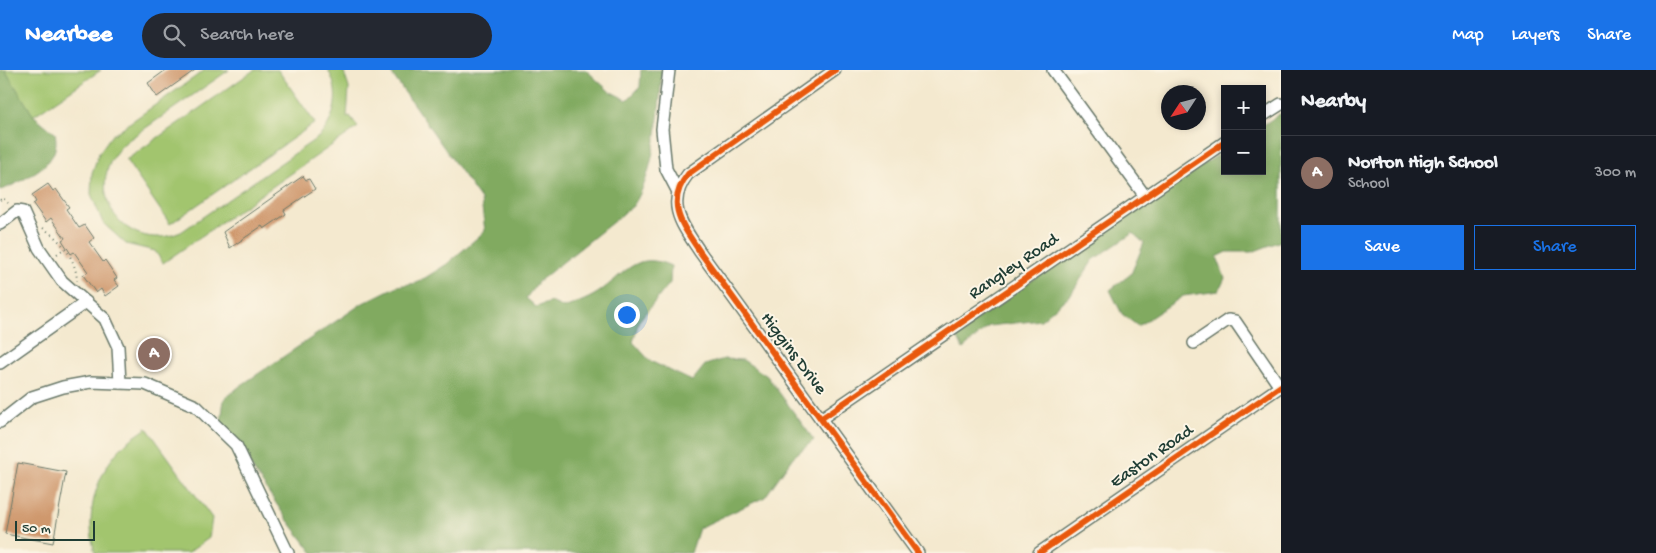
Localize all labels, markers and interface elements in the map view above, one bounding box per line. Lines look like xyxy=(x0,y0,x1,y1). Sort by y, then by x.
search box xyxy=(142,13,492,58)
text: Nearbee xyxy=(25,21,112,50)
icon: search xyxy=(160,21,188,49)
text: Search here xyxy=(200,24,294,47)
text: Map xyxy=(1452,25,1484,46)
text: Layers xyxy=(1512,25,1559,46)
text: Share xyxy=(1587,25,1631,46)
north arrow xyxy=(1161,85,1206,130)
map controls xyxy=(1221,85,1266,175)
button: + xyxy=(1221,85,1266,130)
text: Nearby xyxy=(1301,90,1366,115)
button: − xyxy=(1221,130,1266,175)
text: Norton High School xyxy=(1348,152,1498,175)
text: A xyxy=(1312,164,1322,183)
text: 300 m xyxy=(1594,164,1636,183)
text: School xyxy=(1348,175,1390,194)
button: Save xyxy=(1301,225,1464,270)
button: Share xyxy=(1474,225,1636,270)
street label: Rangley Road xyxy=(965,228,1064,305)
your location xyxy=(614,302,640,328)
street label: Higgins Drive xyxy=(755,309,831,400)
pin: A xyxy=(138,335,170,373)
street label: Easton Road xyxy=(1106,420,1199,493)
scale bar xyxy=(15,518,95,541)
text: 50 m xyxy=(22,521,51,538)

